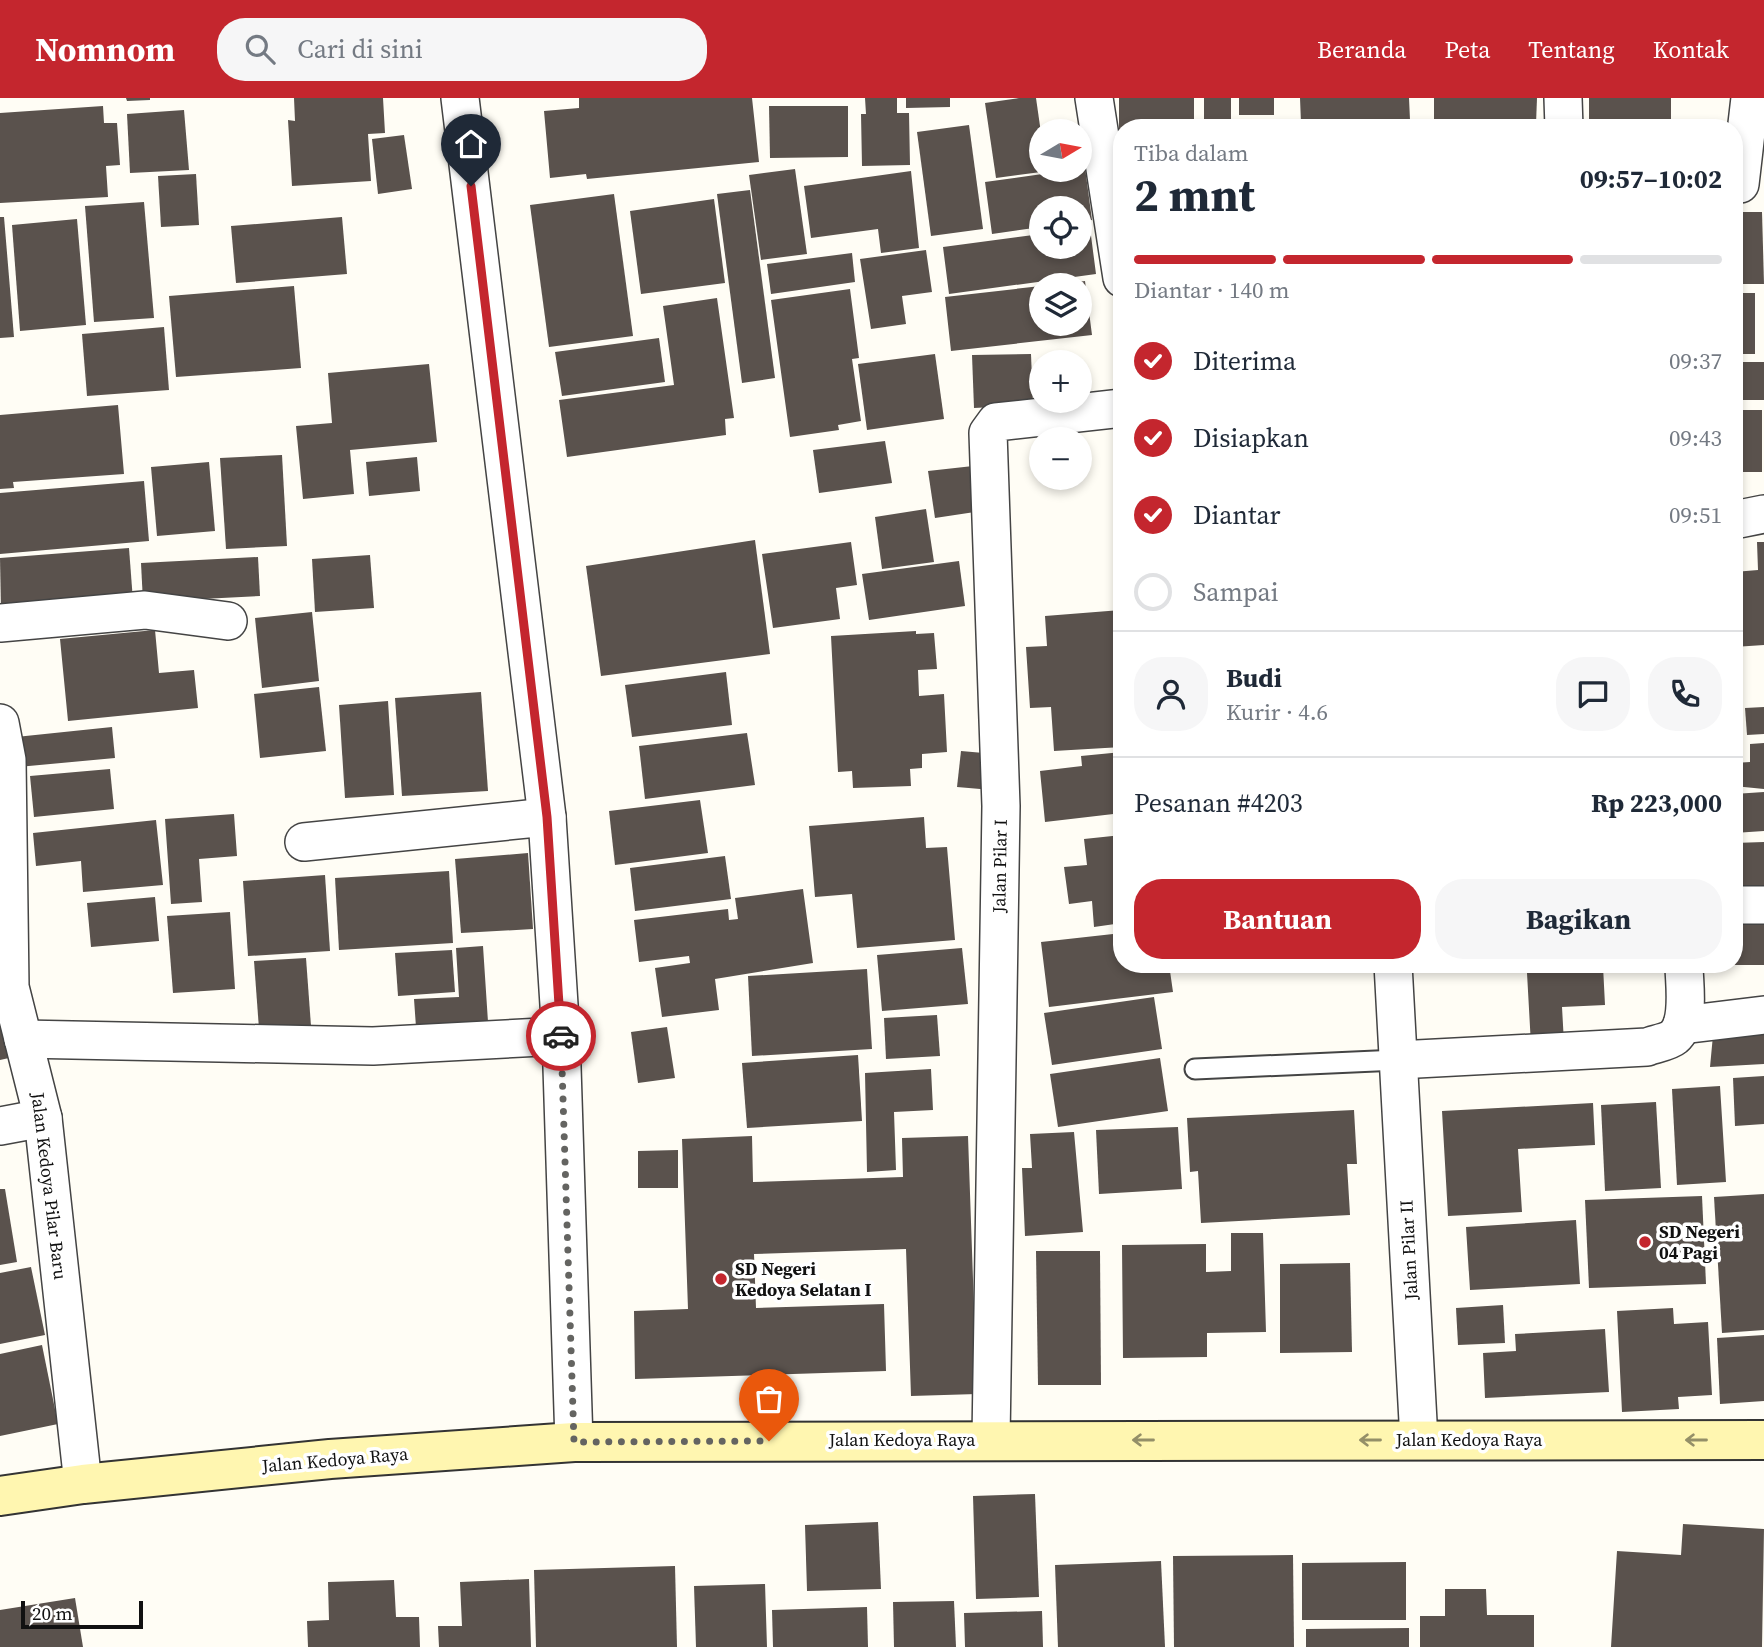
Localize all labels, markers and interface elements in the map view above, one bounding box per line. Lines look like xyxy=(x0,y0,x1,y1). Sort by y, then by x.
search box xyxy=(217,18,707,81)
text: Nomnom xyxy=(35,27,175,72)
icon: search xyxy=(241,30,279,68)
text: Cari di sini xyxy=(297,31,423,67)
text: Beranda xyxy=(1317,33,1406,66)
text: Peta xyxy=(1444,33,1490,66)
text: Tentang xyxy=(1528,33,1615,66)
text: Kontak xyxy=(1653,33,1729,66)
pin xyxy=(441,114,501,186)
north arrow xyxy=(1029,119,1092,182)
map controls xyxy=(1029,119,1092,490)
icon: home xyxy=(452,125,490,163)
text: Tiba dalam xyxy=(1134,137,1249,169)
text: 09:57–10:02 xyxy=(1580,161,1722,197)
text: 2 mnt xyxy=(1134,163,1255,226)
button: locate xyxy=(1029,196,1092,259)
button: layers xyxy=(1029,273,1092,336)
text: Diantar · 140 m xyxy=(1134,274,1290,306)
icon: check xyxy=(1134,342,1172,380)
text: Diterima xyxy=(1193,343,1296,379)
text: 09:37 xyxy=(1669,345,1722,377)
button: + xyxy=(1029,350,1092,413)
icon: check xyxy=(1134,419,1172,457)
text: Disiapkan xyxy=(1193,420,1309,456)
text: 09:43 xyxy=(1669,422,1722,454)
button: − xyxy=(1029,427,1092,490)
icon: check xyxy=(1134,496,1172,534)
text: Diantar xyxy=(1193,497,1281,533)
text: 09:51 xyxy=(1669,499,1722,531)
text: Sampai xyxy=(1193,574,1279,610)
button: person xyxy=(1134,657,1208,731)
button: chat xyxy=(1556,657,1630,731)
button: phone xyxy=(1648,657,1722,731)
text: Budi xyxy=(1226,660,1282,696)
text: Kurir · 4.6 xyxy=(1226,696,1328,728)
text: Pesanan #4203 xyxy=(1134,785,1303,821)
text: Rp 223,000 xyxy=(1591,785,1722,821)
street label: Jalan Pilar I xyxy=(986,819,1013,914)
button: Bantuan xyxy=(1134,879,1421,959)
button: Bagikan xyxy=(1435,879,1722,959)
courier xyxy=(526,1001,596,1071)
icon: car xyxy=(542,1017,580,1055)
street label: Jalan Kedoya Pilar Baru xyxy=(25,1090,73,1281)
street label: Jalan Pilar II xyxy=(1393,1199,1424,1302)
place label: SD Negeri 04 Pagi xyxy=(1659,1219,1740,1265)
marker: SD Negeri 04 Pagi xyxy=(1637,1234,1653,1250)
place label: SD Negeri Kedoya Selatan I xyxy=(735,1256,872,1302)
marker: SD Negeri Kedoya Selatan I xyxy=(713,1271,729,1287)
pin xyxy=(739,1369,799,1441)
icon: bag xyxy=(750,1380,788,1418)
street label: Jalan Kedoya Raya xyxy=(828,1427,976,1452)
street label: Jalan Kedoya Raya xyxy=(1395,1427,1543,1452)
one-way arrow xyxy=(1132,1433,1155,1447)
one-way arrow xyxy=(1359,1433,1382,1447)
one-way arrow xyxy=(1685,1433,1708,1447)
street label: Jalan Kedoya Raya xyxy=(260,1441,410,1478)
scale bar xyxy=(21,1598,144,1630)
text: 20 m xyxy=(32,1600,73,1626)

